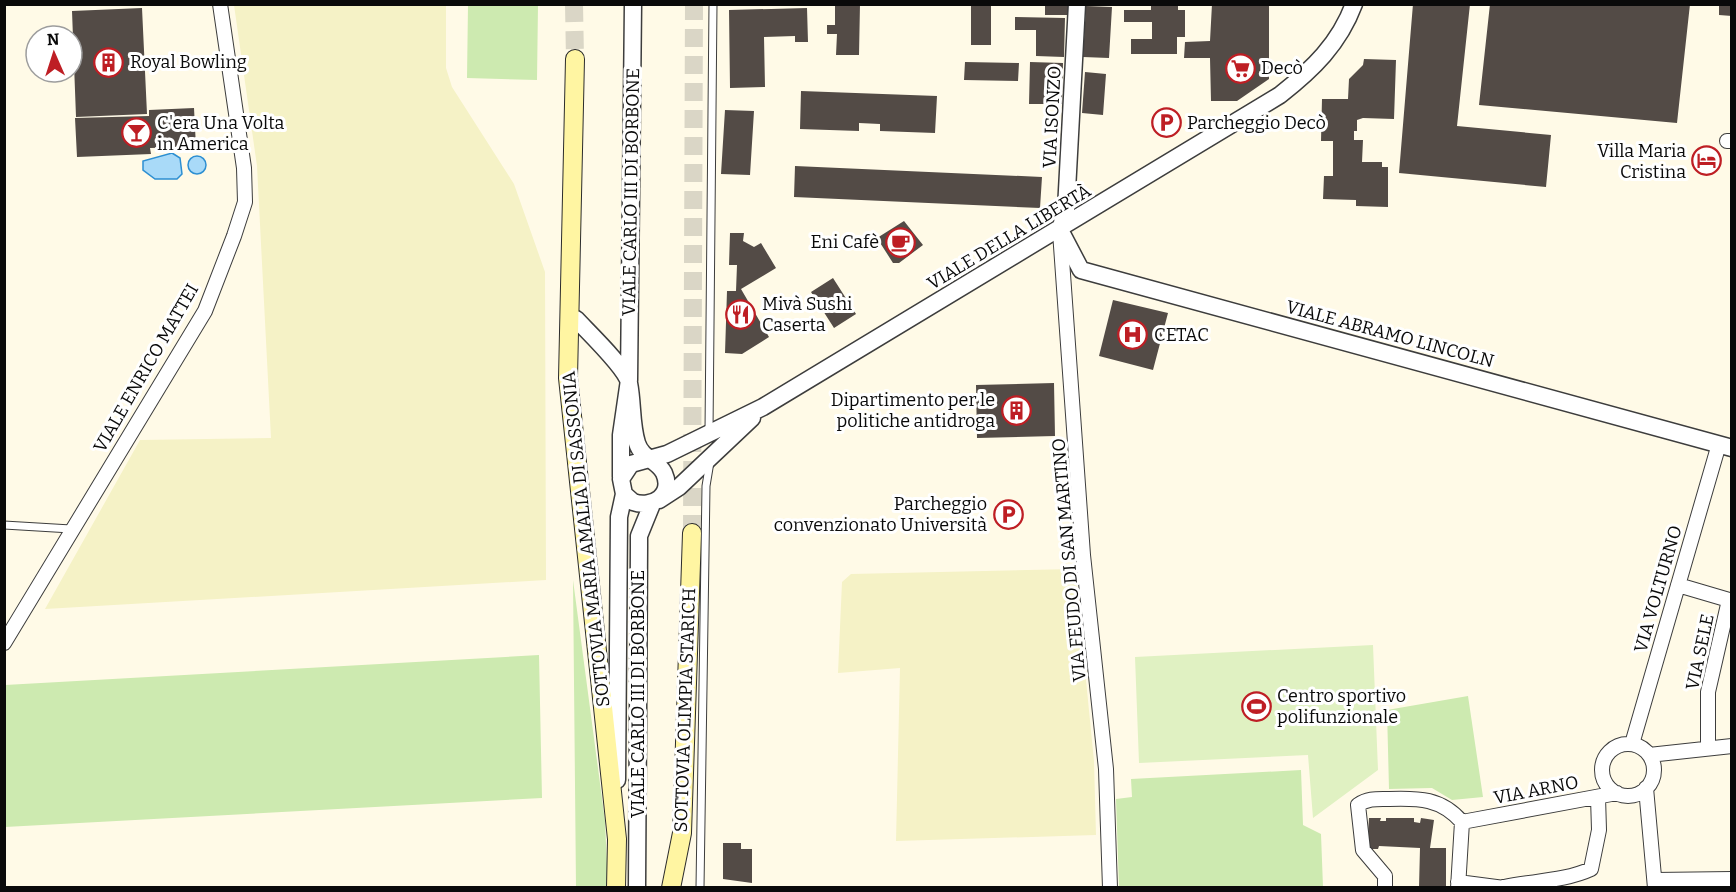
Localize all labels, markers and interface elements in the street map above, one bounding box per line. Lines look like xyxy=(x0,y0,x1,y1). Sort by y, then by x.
north arrow xyxy=(24,24,84,84)
text: N xyxy=(47,30,60,49)
building icon: Royal Bowling xyxy=(93,46,125,78)
place label: Royal Bowling xyxy=(130,51,247,73)
supermarket icon: Decò xyxy=(1224,52,1256,84)
place label: Decò xyxy=(1261,57,1303,79)
street label: VIA ISONZO xyxy=(1038,65,1066,169)
street label: VIALE CARLO III DI BORBONE xyxy=(618,68,644,316)
parking icon: Parcheggio Decò xyxy=(1150,107,1182,139)
place label: C'era Una Volta in America xyxy=(157,112,285,155)
place label: Parcheggio Decò xyxy=(1187,112,1326,134)
bar icon: C'era Una Volta in America xyxy=(120,117,152,149)
place label: Villa Maria Cristina xyxy=(1597,140,1686,183)
hotel icon: Villa Maria Cristina xyxy=(1691,145,1723,177)
street label: VIALE DELLA LIBERTÀ xyxy=(923,179,1095,294)
cafe icon: Eni Cafè xyxy=(884,226,916,258)
place label: Eni Cafè xyxy=(811,231,879,253)
street label: VIALE ENRICO MATTEI xyxy=(89,280,203,456)
place label: Mivà Sushi Caserta xyxy=(762,293,853,336)
street label: VIALE ABRAMO LINCOLN xyxy=(1284,296,1496,372)
restaurant icon: Mivà Sushi Caserta xyxy=(725,298,757,330)
hospital icon: CETAC xyxy=(1117,319,1149,351)
place label: CETAC xyxy=(1154,324,1209,346)
street label: SOTTOVIA MARIA AMALIA DI SASSONIA xyxy=(557,370,615,708)
place label: Dipartimento per le politiche antidroga xyxy=(831,389,995,432)
building icon: Dipartimento per le politiche antidroga xyxy=(1000,394,1032,426)
street label: VIA FEUDO DI SAN MARTINO xyxy=(1047,437,1091,683)
place label: Parcheggio convenzionato Università xyxy=(774,493,987,536)
parking icon: Parcheggio convenzionato Università xyxy=(992,498,1024,530)
street label: VIA VOLTURNO xyxy=(1629,523,1687,655)
street label: VIALE CARLO III DI BORBONE xyxy=(627,570,649,818)
street label: SOTTOVIA OLIMPIA STARICH xyxy=(670,587,700,833)
street label: VIA SELE xyxy=(1681,612,1719,692)
place label: Centro sportivo polifunzionale xyxy=(1277,685,1406,728)
sports icon: Centro sportivo polifunzionale xyxy=(1240,690,1272,722)
street label: VIA ARNO xyxy=(1492,771,1580,809)

